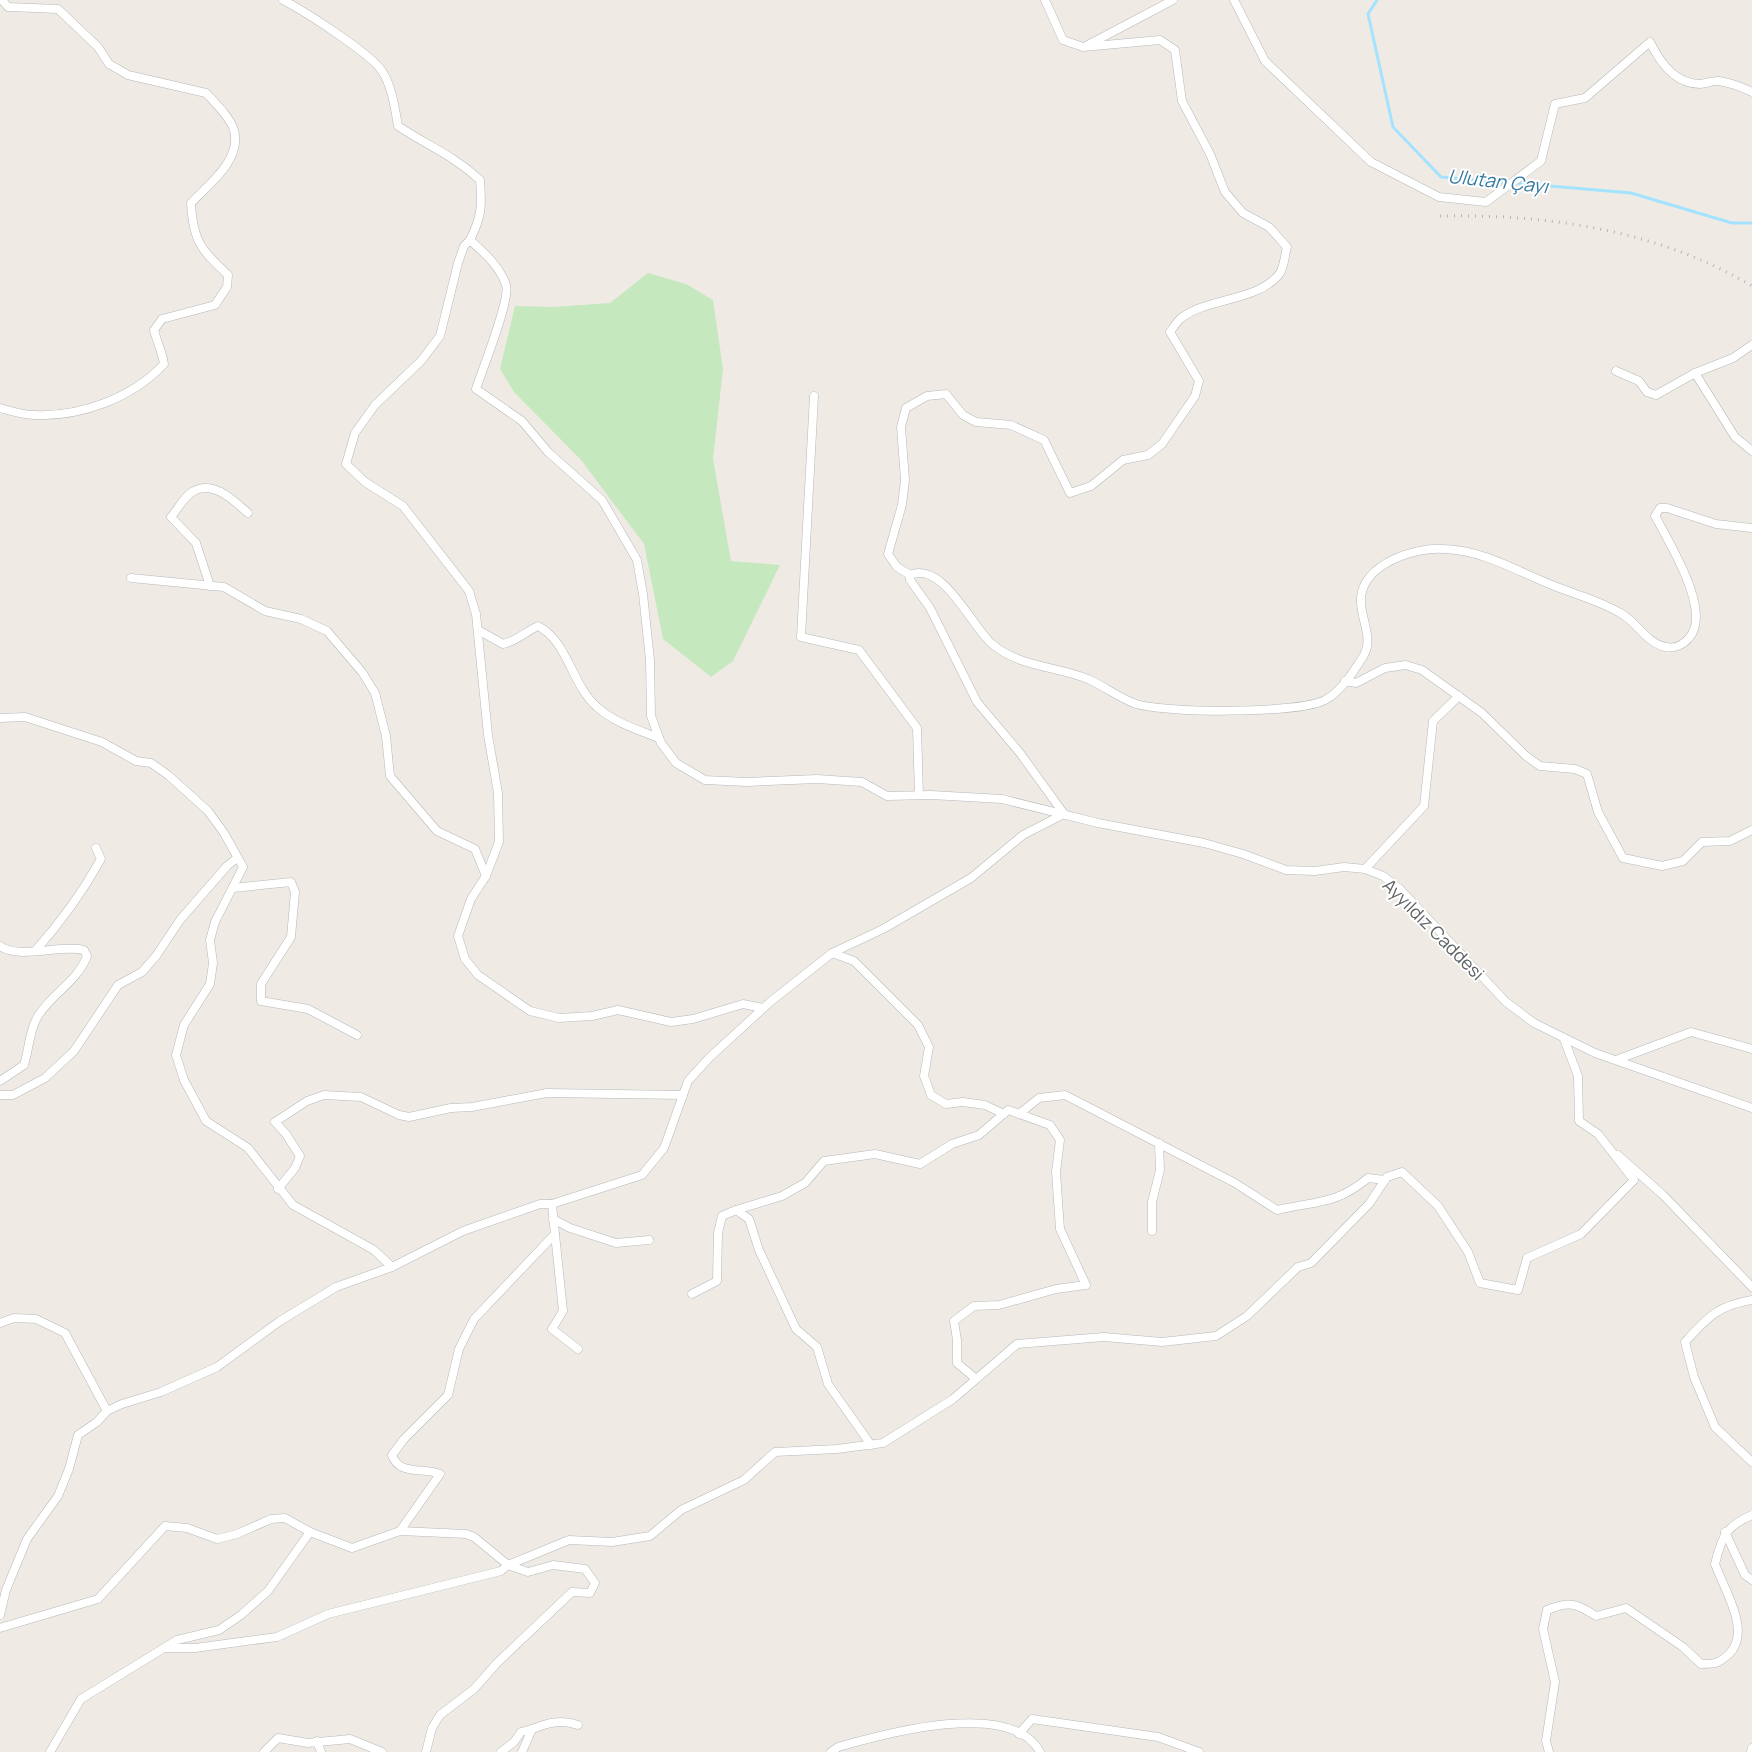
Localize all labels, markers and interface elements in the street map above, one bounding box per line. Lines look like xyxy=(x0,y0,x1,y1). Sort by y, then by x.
water label: Ulutan Çayı xyxy=(1447,163,1551,199)
street label: Ayyıldız Caddesi xyxy=(1378,873,1490,985)

